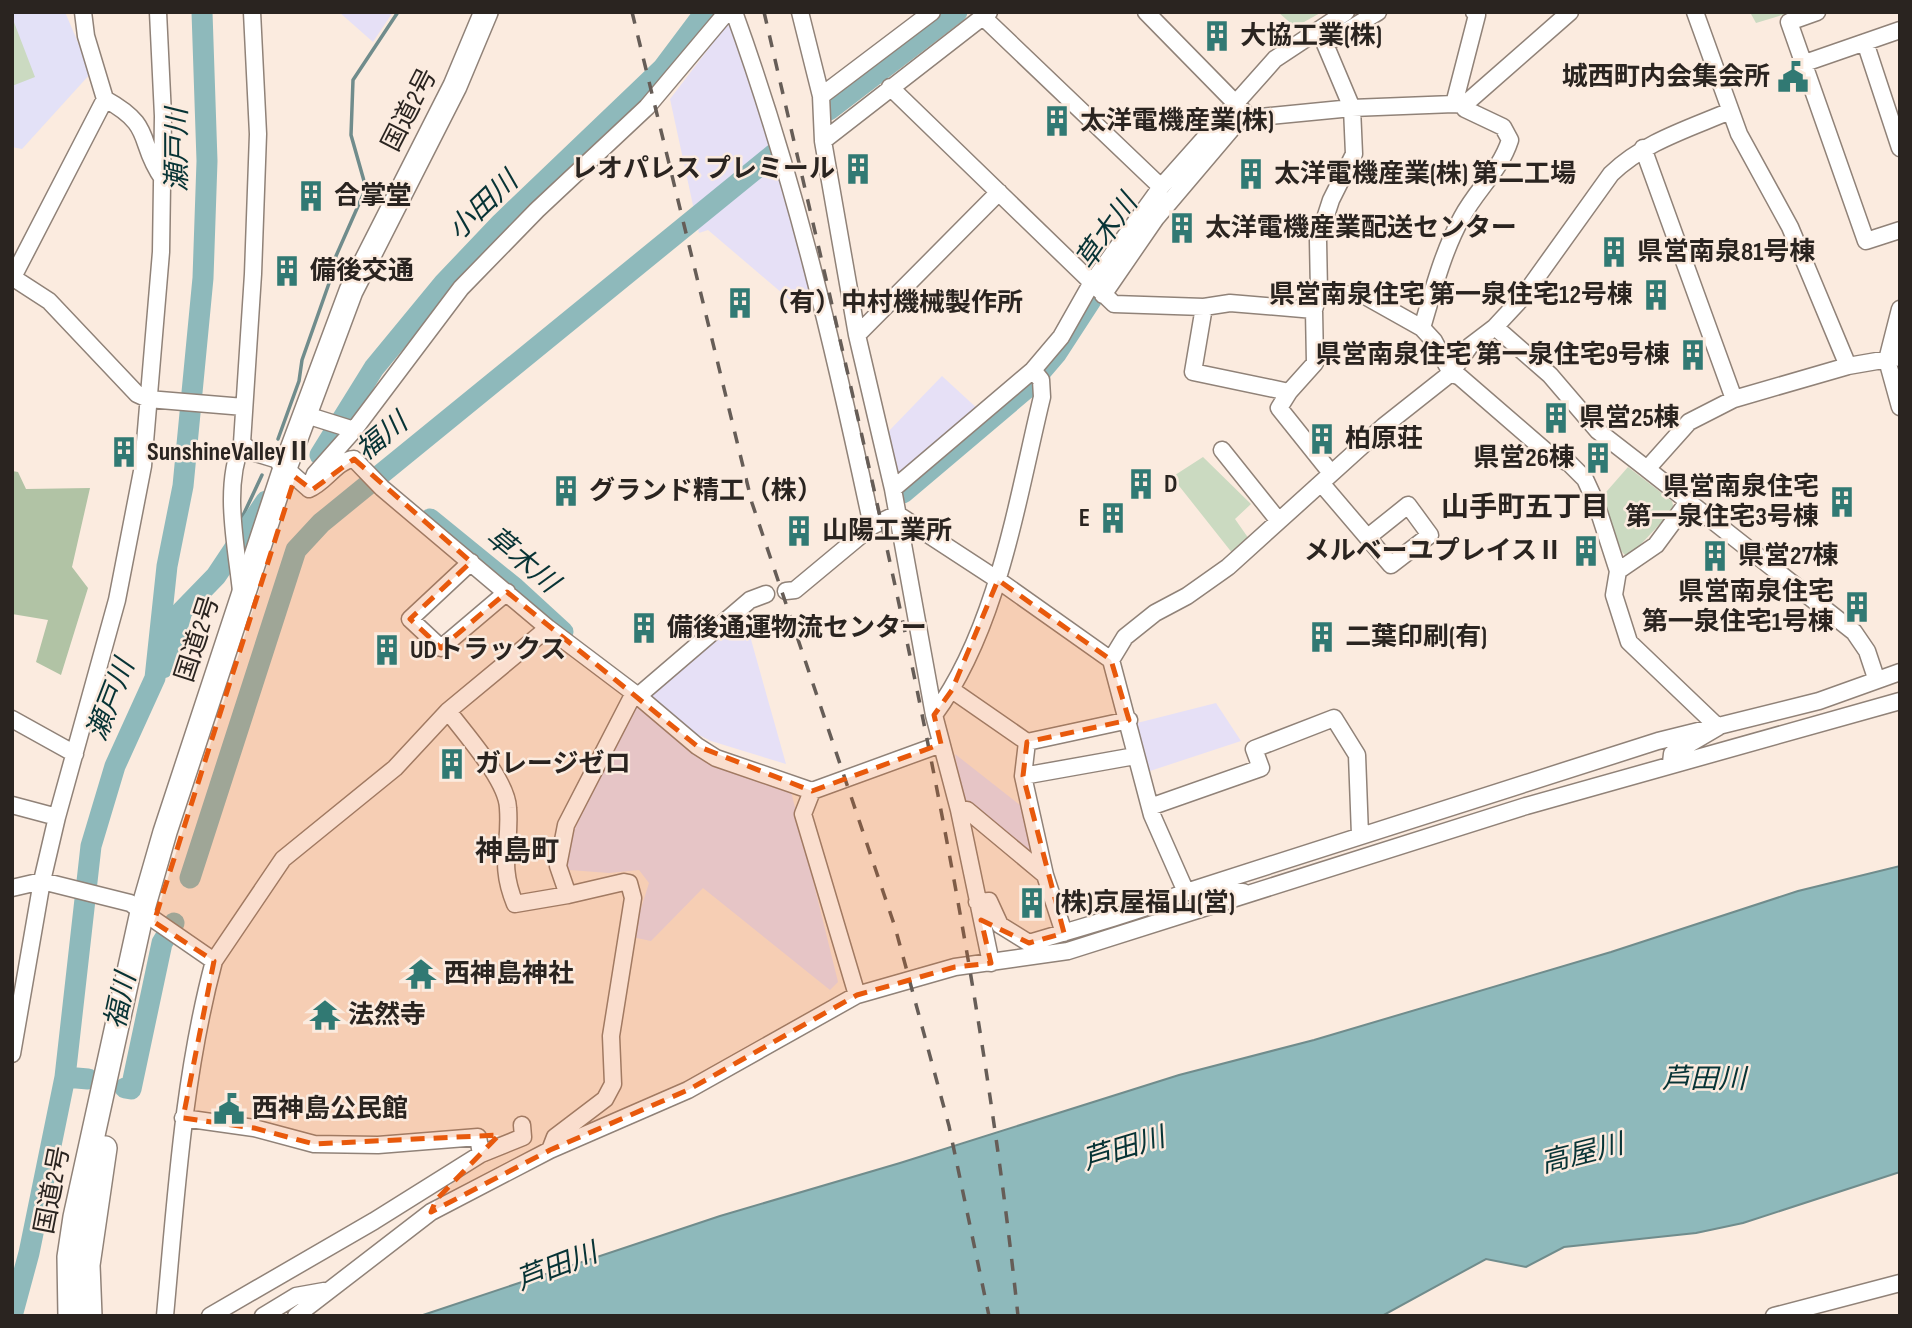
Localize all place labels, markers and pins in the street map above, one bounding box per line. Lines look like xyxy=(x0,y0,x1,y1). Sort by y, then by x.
building icon: 大協工業(株) xyxy=(1200,19,1234,53)
place label: 大協工業(株) xyxy=(1240,21,1382,52)
public building icon: 城西町内会集会所 xyxy=(1776,60,1810,94)
place label: 城西町内会集会所 xyxy=(1562,62,1770,93)
building icon: 太洋電機産業(株) xyxy=(1040,104,1074,138)
place label: 太洋電機産業(株) xyxy=(1080,106,1274,137)
building icon: レオパレス プレミール xyxy=(841,152,875,186)
place label: レオパレス プレミール xyxy=(571,154,835,185)
building icon: 太洋電機産業(株) 第二工場 xyxy=(1234,157,1268,191)
place label: 太洋電機産業(株) 第二工場 xyxy=(1274,159,1576,190)
building icon: 合掌堂 xyxy=(294,179,328,213)
place label: 合掌堂 xyxy=(334,181,412,212)
building icon: 太洋電機産業配送センター xyxy=(1165,211,1199,245)
place label: 太洋電機産業配送センター xyxy=(1205,213,1517,244)
building icon: 県営南泉81号棟 xyxy=(1597,235,1631,269)
place label: 県営南泉81号棟 xyxy=(1637,237,1815,268)
building icon: 備後交通 xyxy=(270,254,304,288)
place label: 備後交通 xyxy=(310,256,414,287)
building icon: 県営南泉住宅 第一泉住宅12号棟 xyxy=(1639,278,1673,312)
place label: 県営南泉住宅 第一泉住宅12号棟 xyxy=(1269,280,1633,311)
building icon: （有）中村機械製作所 xyxy=(723,286,757,320)
place label: （有）中村機械製作所 xyxy=(763,288,1023,319)
building icon: 県営南泉住宅 第一泉住宅9号棟 xyxy=(1676,338,1710,372)
place label: 県営南泉住宅 第一泉住宅9号棟 xyxy=(1316,340,1670,371)
building icon: 県営25棟 xyxy=(1539,401,1573,435)
place label: 県営25棟 xyxy=(1579,403,1680,434)
building icon: 柏原荘 xyxy=(1305,422,1339,456)
place label: 柏原荘 xyxy=(1345,424,1423,455)
building icon: SunshineValleyⅡ xyxy=(107,435,141,469)
place label: SunshineValleyⅡ xyxy=(147,437,312,468)
building icon: 県営26棟 xyxy=(1581,441,1615,475)
place label: 県営26棟 xyxy=(1473,443,1575,474)
building icon: D xyxy=(1124,467,1158,501)
place label: D xyxy=(1164,469,1177,500)
place label: 県営南泉住宅 第一泉住宅3号棟 xyxy=(1625,472,1819,533)
building icon: グランド精工（株） xyxy=(549,474,583,508)
place label: グランド精工（株） xyxy=(589,476,823,507)
building icon: 県営南泉住宅 第一泉住宅3号棟 xyxy=(1825,485,1859,519)
building icon: E xyxy=(1096,501,1130,535)
place label: E xyxy=(1079,503,1090,534)
building icon: 山陽工業所 xyxy=(782,514,816,548)
place label: 山陽工業所 xyxy=(822,516,952,547)
building icon: メルベーユプレイスⅡ xyxy=(1569,534,1603,568)
place label: メルベーユプレイスⅡ xyxy=(1304,536,1563,567)
building icon: 県営27棟 xyxy=(1698,539,1732,573)
place label: 県営27棟 xyxy=(1738,541,1839,572)
place label: 県営南泉住宅 第一泉住宅1号棟 xyxy=(1642,577,1834,638)
building icon: 県営南泉住宅 第一泉住宅1号棟 xyxy=(1840,590,1874,624)
building icon: 備後通運物流センター xyxy=(627,611,661,645)
place label: 備後通運物流センター xyxy=(667,613,927,644)
building icon: 二葉印刷(有) xyxy=(1305,620,1339,654)
place label: 二葉印刷(有) xyxy=(1345,622,1487,653)
building icon: UDトラックス xyxy=(370,633,404,667)
place label: UDトラックス xyxy=(410,635,566,666)
building icon: ガレージゼロ xyxy=(435,747,469,781)
place label: ガレージゼロ xyxy=(475,749,630,780)
building icon: (株)京屋福山(営) xyxy=(1015,886,1049,920)
place label: (株)京屋福山(営) xyxy=(1055,888,1235,919)
temple icon: 西神島神社 xyxy=(404,957,438,991)
place label: 西神島神社 xyxy=(444,959,574,990)
temple icon: 法然寺 xyxy=(308,998,342,1032)
place label: 法然寺 xyxy=(348,1000,426,1031)
public building icon: 西神島公民館 xyxy=(212,1092,246,1126)
place label: 西神島公民館 xyxy=(252,1094,408,1125)

